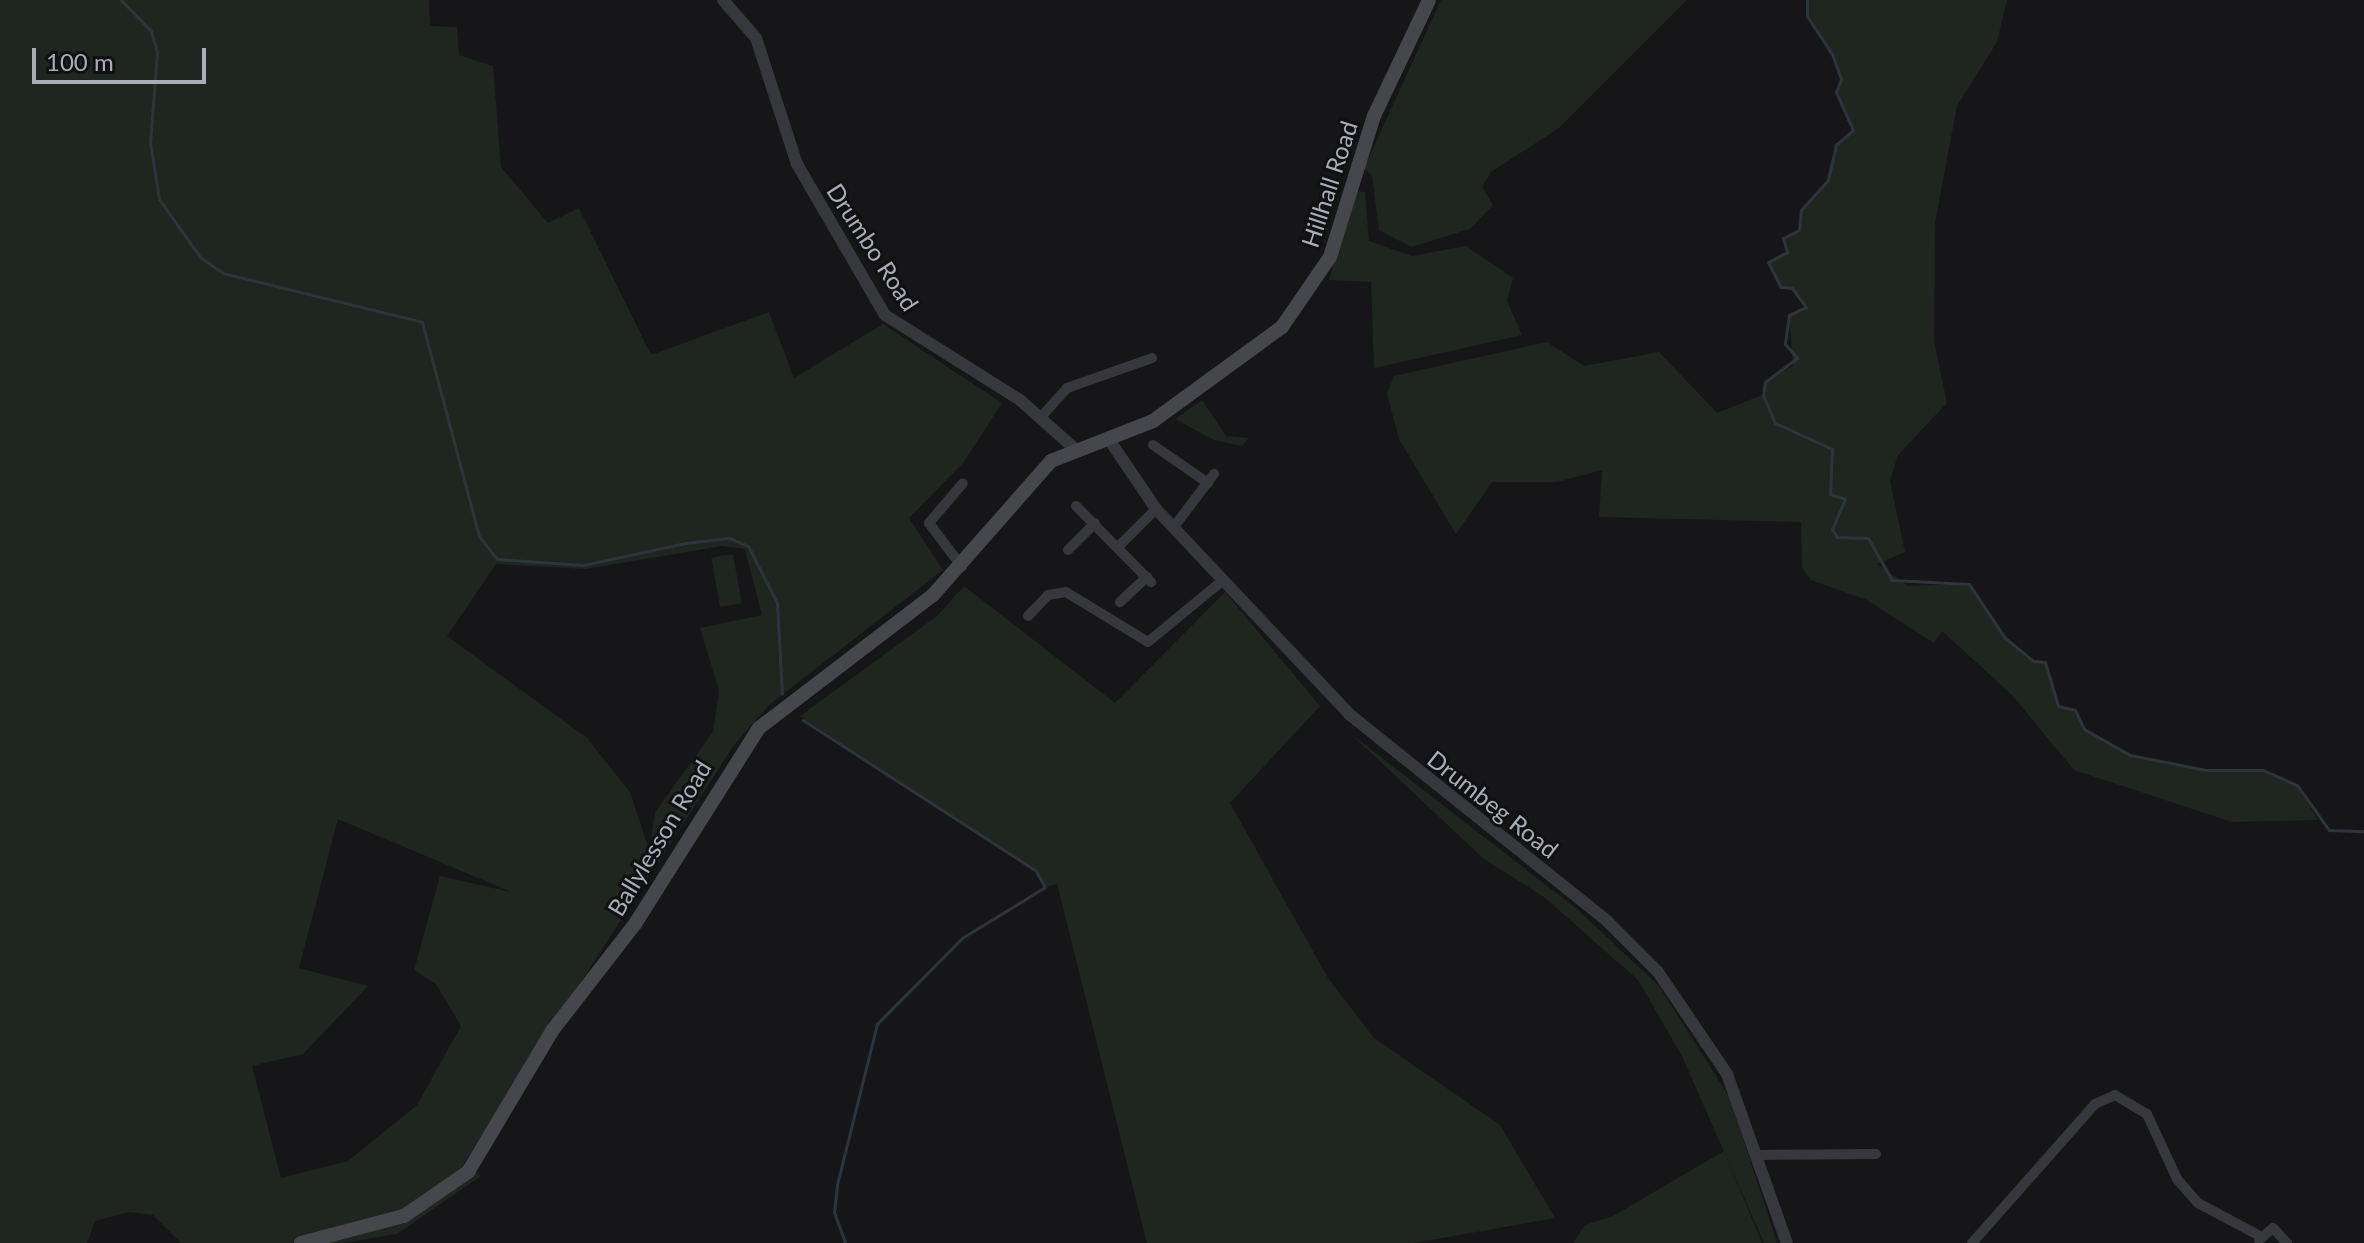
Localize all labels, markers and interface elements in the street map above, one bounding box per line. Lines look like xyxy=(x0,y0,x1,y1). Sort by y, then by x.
scale bar xyxy=(36,32,210,82)
text: 100 m xyxy=(46,47,114,76)
street label: Hillhall Road xyxy=(1295,117,1363,251)
street label: Drumbo Road xyxy=(821,178,925,316)
street label: Drumbeg Road xyxy=(1422,744,1564,864)
street label: Ballylesson Road xyxy=(601,755,717,921)

